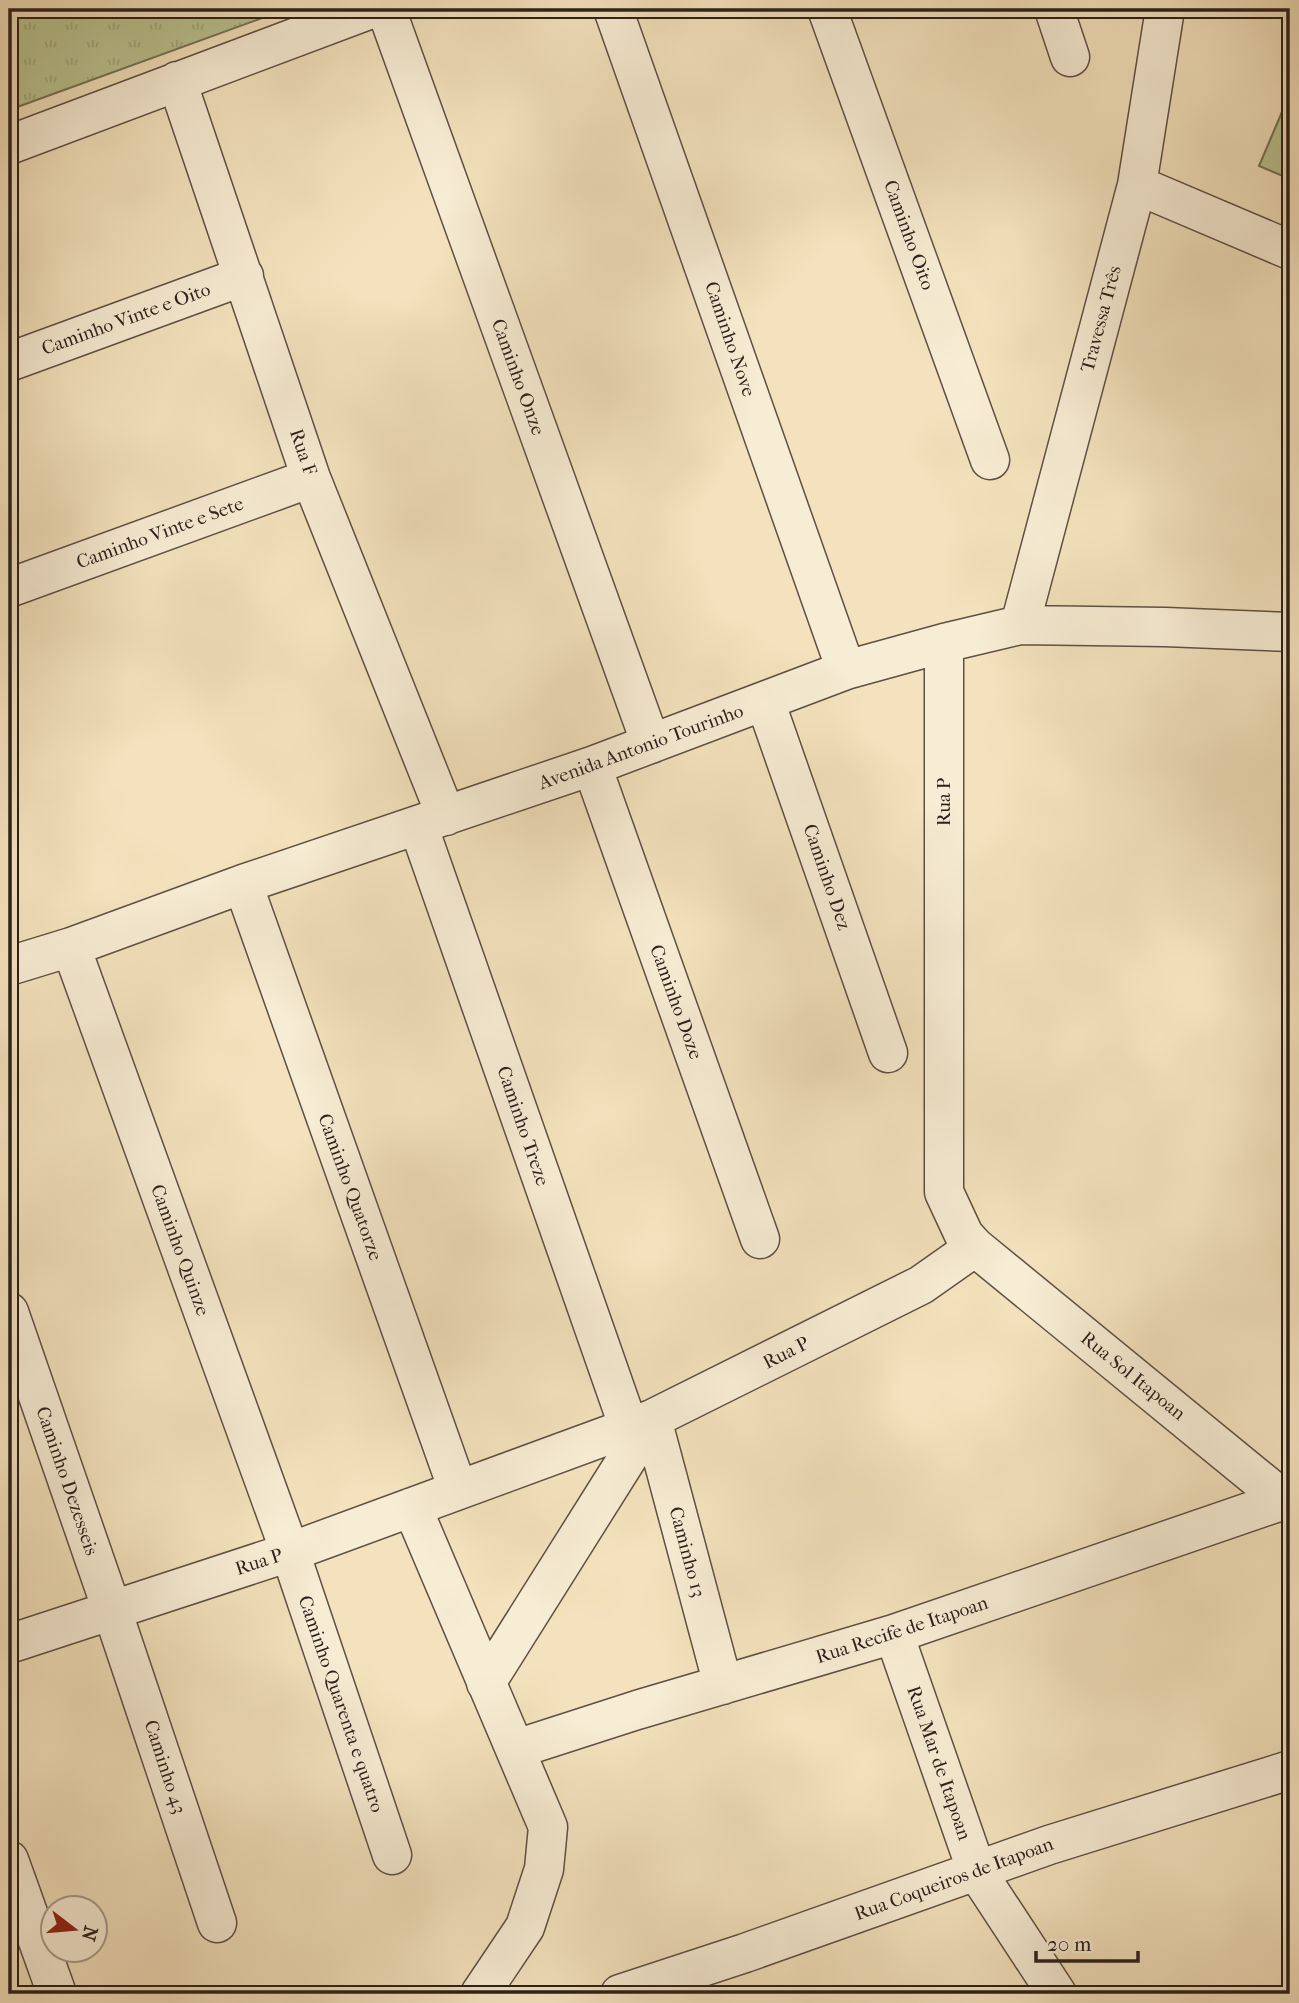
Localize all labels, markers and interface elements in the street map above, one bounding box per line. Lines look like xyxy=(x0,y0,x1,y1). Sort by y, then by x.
street label: Caminho Oito xyxy=(879,177,939,293)
street label: Travessa Três xyxy=(1076,263,1126,375)
street label: Caminho Vinte e Oito xyxy=(39,278,214,360)
street label: Caminho Nove xyxy=(700,279,760,399)
street label: Caminho Onze xyxy=(487,316,549,438)
street label: Rua F xyxy=(285,426,321,478)
street label: Caminho Vinte e Sete xyxy=(73,493,247,573)
street label: Avenida Antonio Tourinho xyxy=(535,700,747,795)
street label: Rua P xyxy=(933,777,955,826)
street label: Caminho Dez xyxy=(799,821,855,933)
street label: Caminho Doze xyxy=(645,942,707,1062)
street label: Caminho Treze xyxy=(492,1063,554,1189)
street label: Caminho Quatorze xyxy=(313,1111,387,1263)
street label: Caminho Quinze xyxy=(146,1181,214,1319)
street label: Rua Sol Itapoan xyxy=(1076,1327,1190,1425)
street label: Rua P xyxy=(759,1332,813,1374)
street label: Caminho Dezesseis xyxy=(31,1404,103,1558)
street label: Caminho 13 xyxy=(664,1504,710,1600)
street label: Rua P xyxy=(233,1544,286,1580)
street label: Rua Recife de Itapoan xyxy=(813,1592,991,1668)
street label: Caminho Quarenta e quatro xyxy=(294,1593,389,1816)
street label: Rua Mar de Itapoan xyxy=(902,1683,976,1843)
street label: Caminho 43 xyxy=(140,1717,190,1817)
street label: Rua Coqueiros de Itapoan xyxy=(852,1833,1056,1925)
north arrow xyxy=(38,1895,108,1965)
scale bar xyxy=(1036,1919,1138,1963)
text: N xyxy=(77,1923,102,1944)
text: 20 m xyxy=(1047,1932,1092,1956)

